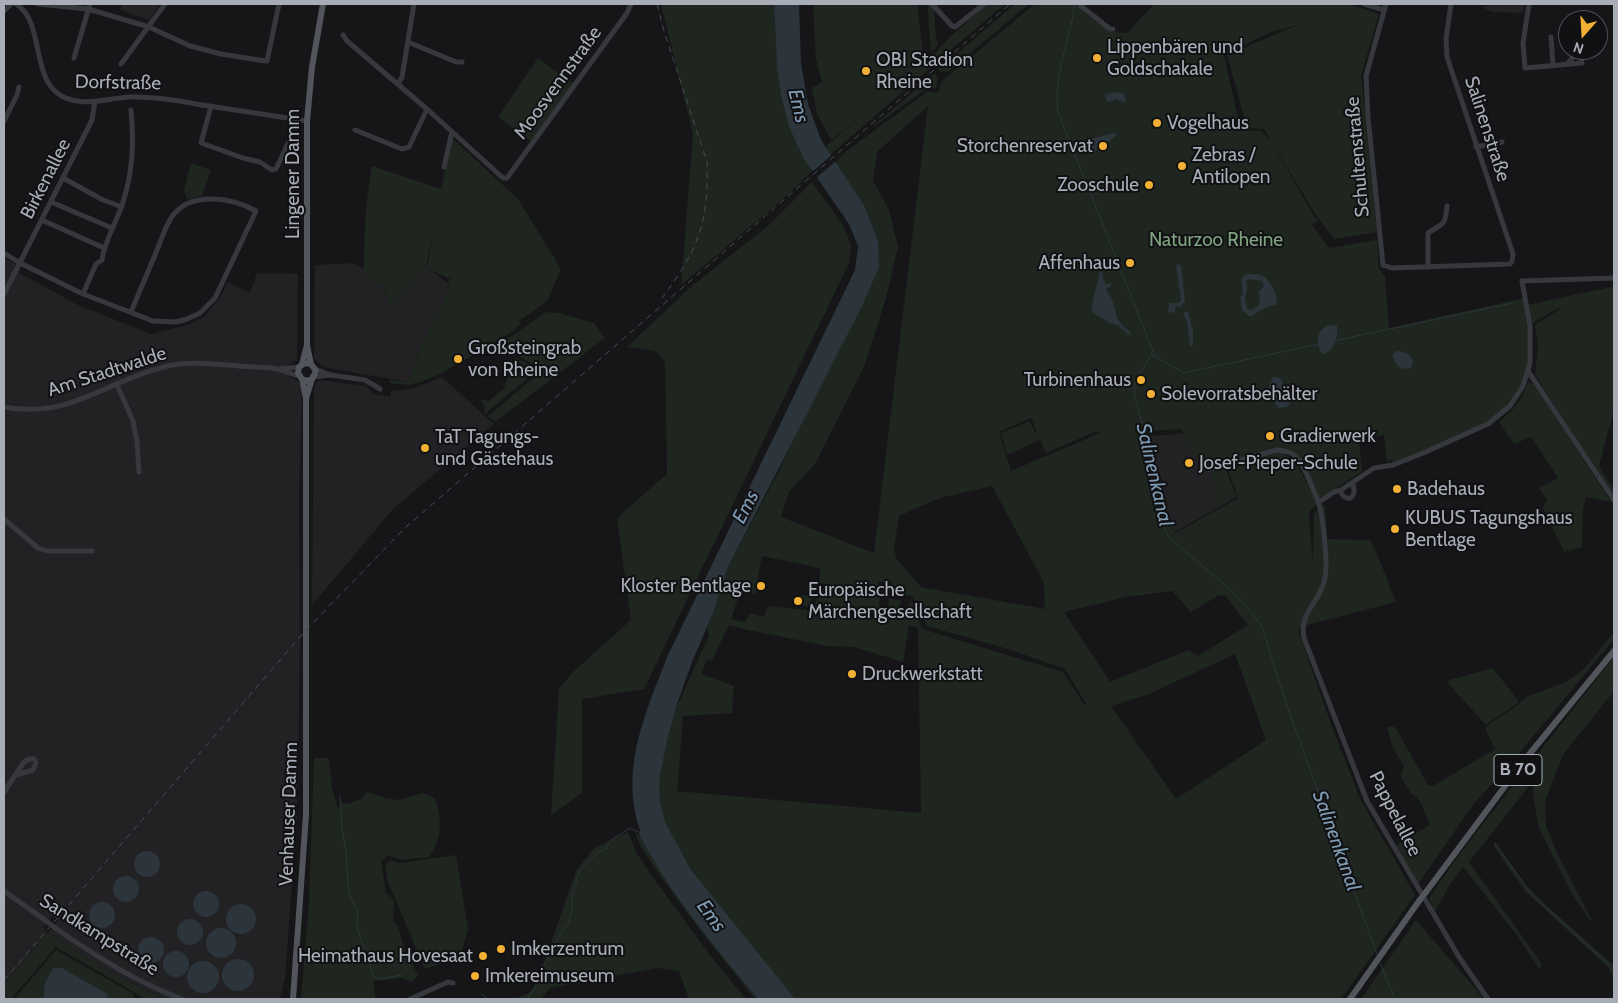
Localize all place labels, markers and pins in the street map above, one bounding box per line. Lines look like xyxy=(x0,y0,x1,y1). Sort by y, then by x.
place label: Lippenbären und Goldschakale xyxy=(1107,36,1243,80)
place label: OBI Stadion Rheine xyxy=(876,49,973,93)
marker: Lippenbären und Goldschakale xyxy=(1091,52,1103,64)
marker: OBI Stadion Rheine xyxy=(860,65,872,77)
place label: Vogelhaus xyxy=(1167,112,1249,134)
marker: Vogelhaus xyxy=(1151,117,1163,129)
place label: Storchenreservat xyxy=(957,135,1093,157)
marker: Storchenreservat xyxy=(1097,140,1109,152)
place label: Zebras / Antilopen xyxy=(1192,144,1270,188)
marker: Zebras / Antilopen xyxy=(1176,160,1188,172)
place label: Zooschule xyxy=(1057,174,1139,196)
marker: Zooschule xyxy=(1143,179,1155,191)
place label: Affenhaus xyxy=(1039,252,1120,274)
marker: Affenhaus xyxy=(1124,257,1136,269)
place label: Großsteingrab von Rheine xyxy=(468,337,581,381)
marker: Großsteingrab von Rheine xyxy=(452,353,464,365)
place label: Turbinenhaus xyxy=(1024,369,1131,391)
marker: Turbinenhaus xyxy=(1135,374,1147,386)
place label: Solevorratsbehälter xyxy=(1161,383,1317,405)
marker: Solevorratsbehälter xyxy=(1145,388,1157,400)
place label: Gradierwerk xyxy=(1280,425,1376,447)
place label: TaT Tagungs- und Gästehaus xyxy=(435,426,553,470)
marker: Gradierwerk xyxy=(1264,430,1276,442)
marker: TaT Tagungs- und Gästehaus xyxy=(419,442,431,454)
place label: Josef-Pieper-Schule xyxy=(1199,452,1358,474)
marker: Josef-Pieper-Schule xyxy=(1183,457,1195,469)
place label: Badehaus xyxy=(1407,478,1485,500)
marker: Badehaus xyxy=(1391,483,1403,495)
place label: KUBUS Tagungshaus Bentlage xyxy=(1405,507,1573,551)
marker: KUBUS Tagungshaus Bentlage xyxy=(1389,523,1401,535)
place label: Kloster Bentlage xyxy=(620,575,751,597)
place label: Europäische Märchengesellschaft xyxy=(808,579,972,623)
marker: Kloster Bentlage xyxy=(755,580,767,592)
marker: Europäische Märchengesellschaft xyxy=(792,595,804,607)
place label: Druckwerkstatt xyxy=(862,663,983,685)
marker: Druckwerkstatt xyxy=(846,668,858,680)
place label: Imkerzentrum xyxy=(511,938,624,960)
marker: Imkerzentrum xyxy=(495,943,507,955)
place label: Heimathaus Hovesaat xyxy=(298,945,473,967)
marker: Heimathaus Hovesaat xyxy=(477,950,489,962)
place label: Imkereimuseum xyxy=(485,965,615,987)
marker: Imkereimuseum xyxy=(469,970,481,982)

